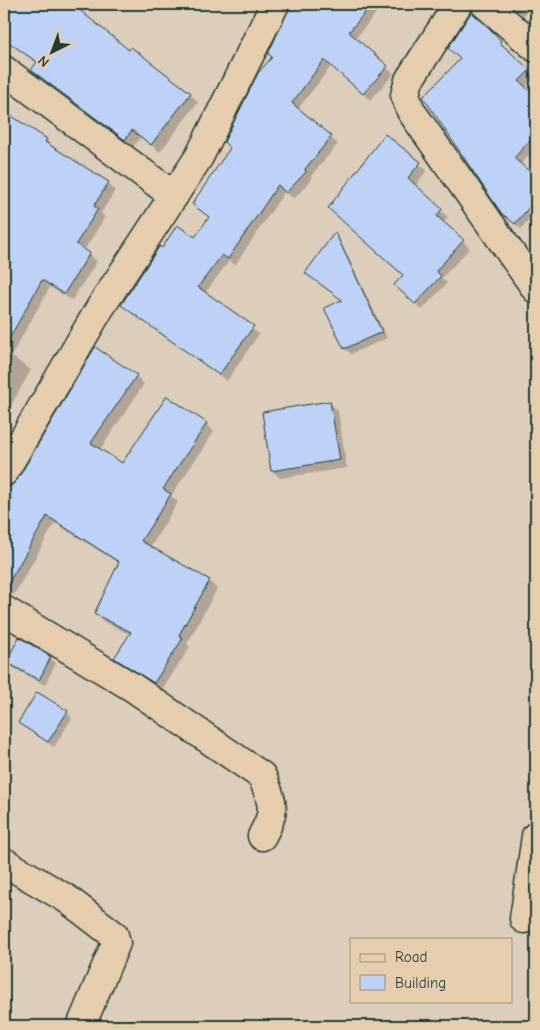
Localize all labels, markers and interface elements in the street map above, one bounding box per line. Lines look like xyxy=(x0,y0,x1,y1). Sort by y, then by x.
north arrow xyxy=(28,28,78,78)
text: N xyxy=(35,52,53,71)
legend xyxy=(350,938,512,1002)
text: Road xyxy=(395,948,427,966)
text: Building xyxy=(395,974,446,992)

